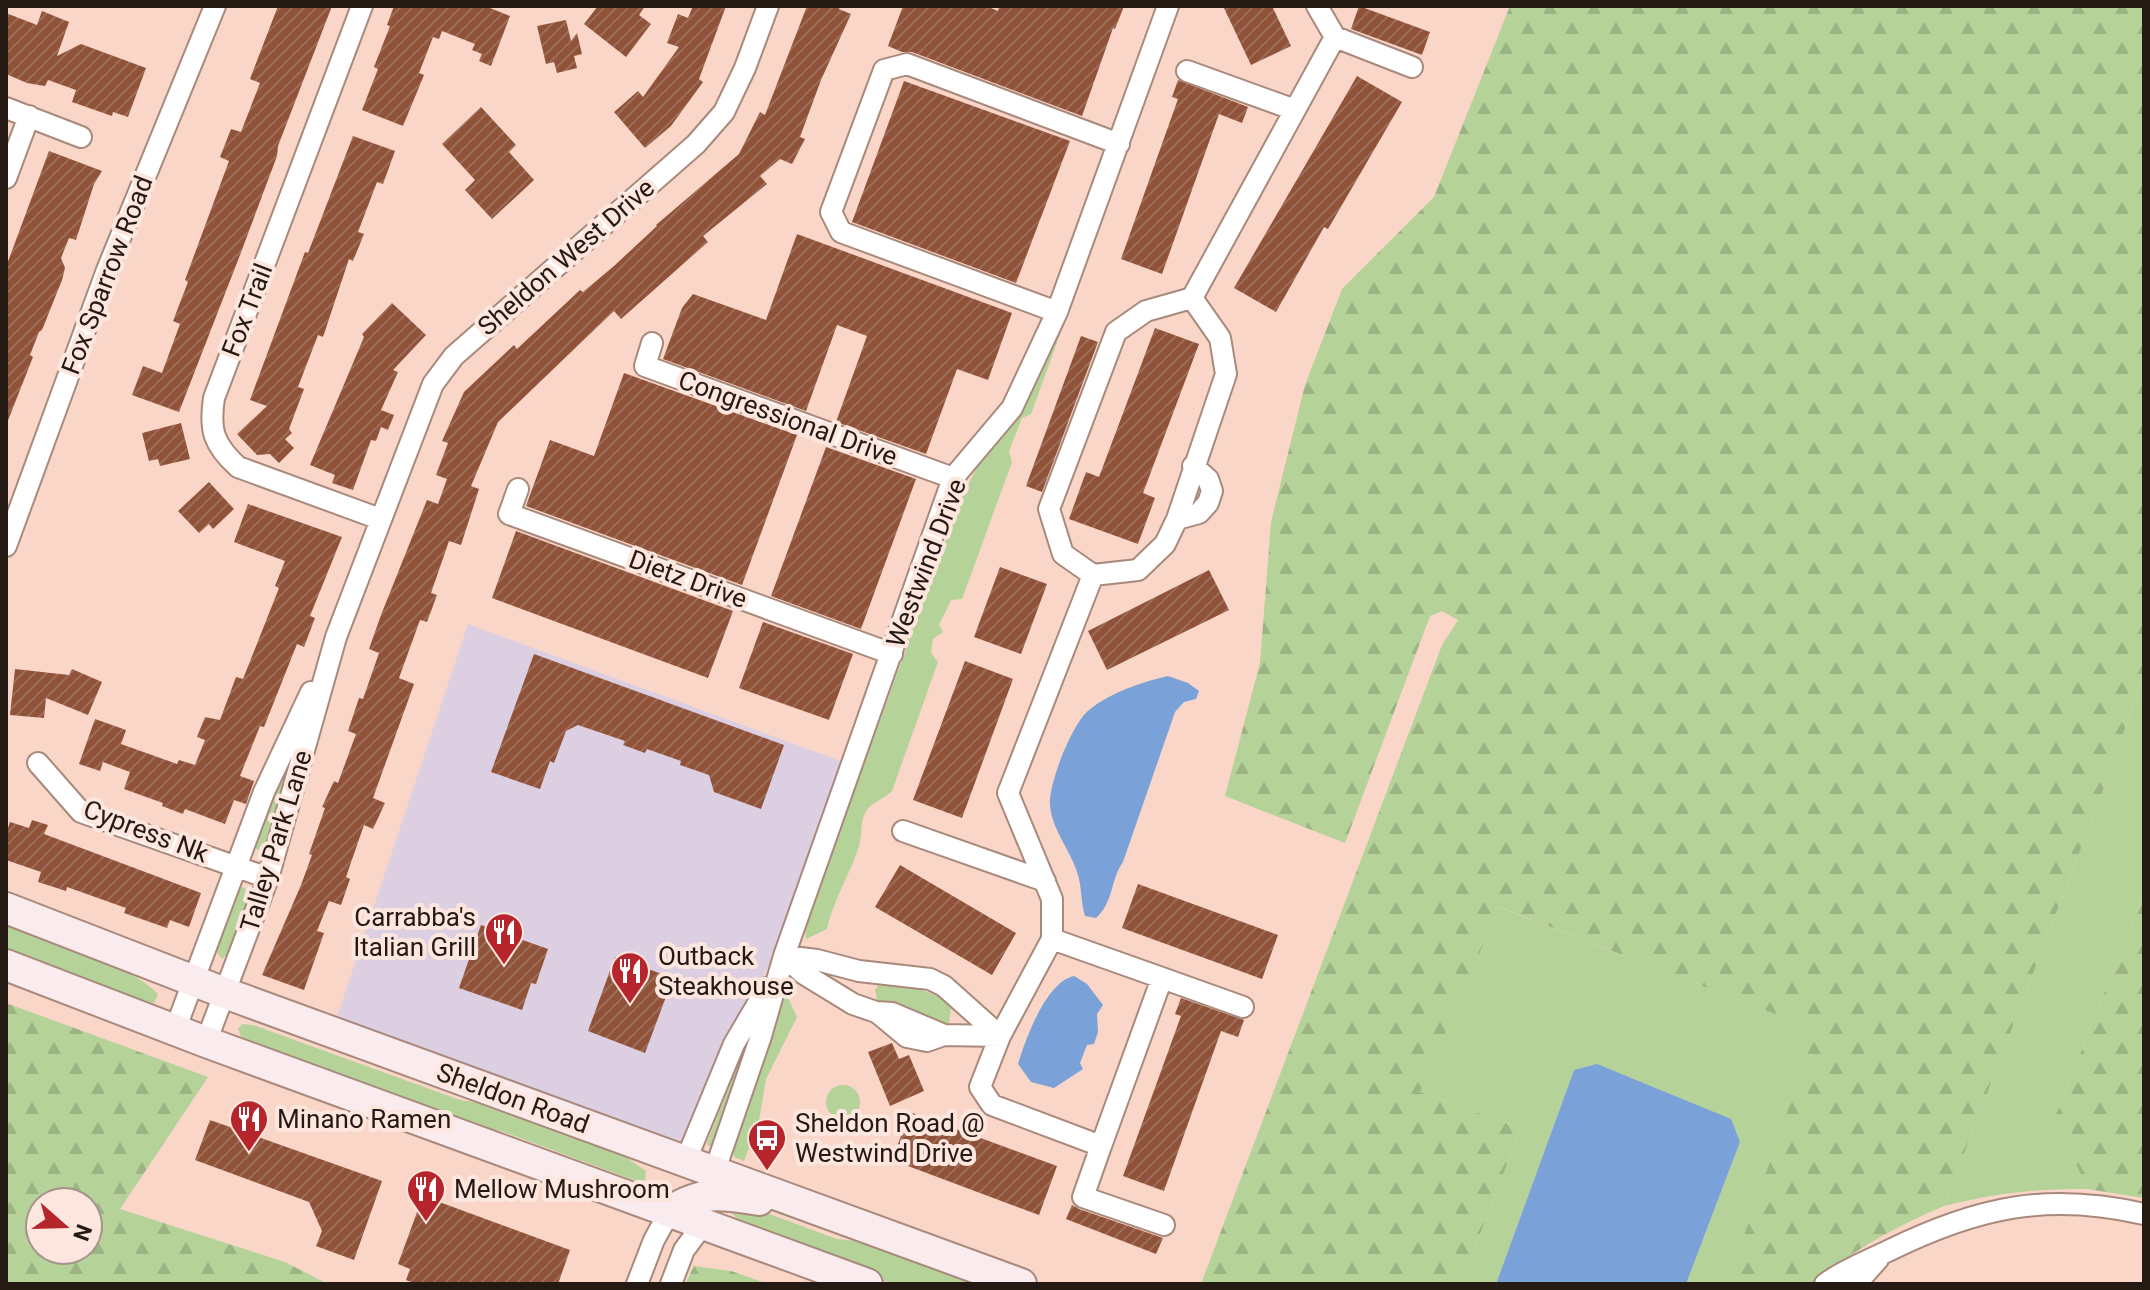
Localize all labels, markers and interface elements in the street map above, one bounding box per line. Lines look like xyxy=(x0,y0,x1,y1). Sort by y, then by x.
street label: Fox Sparrow Road xyxy=(55,172,159,378)
street label: Sheldon West Drive xyxy=(472,172,660,342)
street label: Fox Trail xyxy=(216,259,278,361)
street label: Congressional Drive xyxy=(674,364,902,472)
street label: Westwind Drive xyxy=(880,474,972,652)
street label: Dietz Drive xyxy=(625,544,751,614)
street label: Talley Park Lane xyxy=(234,747,318,935)
street label: Cypress Nk xyxy=(79,793,213,869)
place label: Carrabba's Italian Grill xyxy=(353,902,476,962)
restaurant icon: Carrabba's Italian Grill xyxy=(483,911,525,966)
place label: Outback Steakhouse xyxy=(658,941,794,1001)
restaurant icon: Outback Steakhouse xyxy=(609,950,651,1005)
street label: Sheldon Road xyxy=(433,1057,593,1139)
restaurant icon: Minano Ramen xyxy=(228,1098,270,1153)
place label: Minano Ramen xyxy=(277,1104,451,1134)
place label: Sheldon Road @ Westwind Drive xyxy=(795,1108,985,1168)
bus stop icon: Sheldon Road @ Westwind Drive xyxy=(746,1117,788,1172)
restaurant icon: Mellow Mushroom xyxy=(405,1168,447,1223)
place label: Mellow Mushroom xyxy=(454,1174,670,1204)
north arrow xyxy=(24,1186,104,1266)
text: N xyxy=(68,1221,97,1244)

